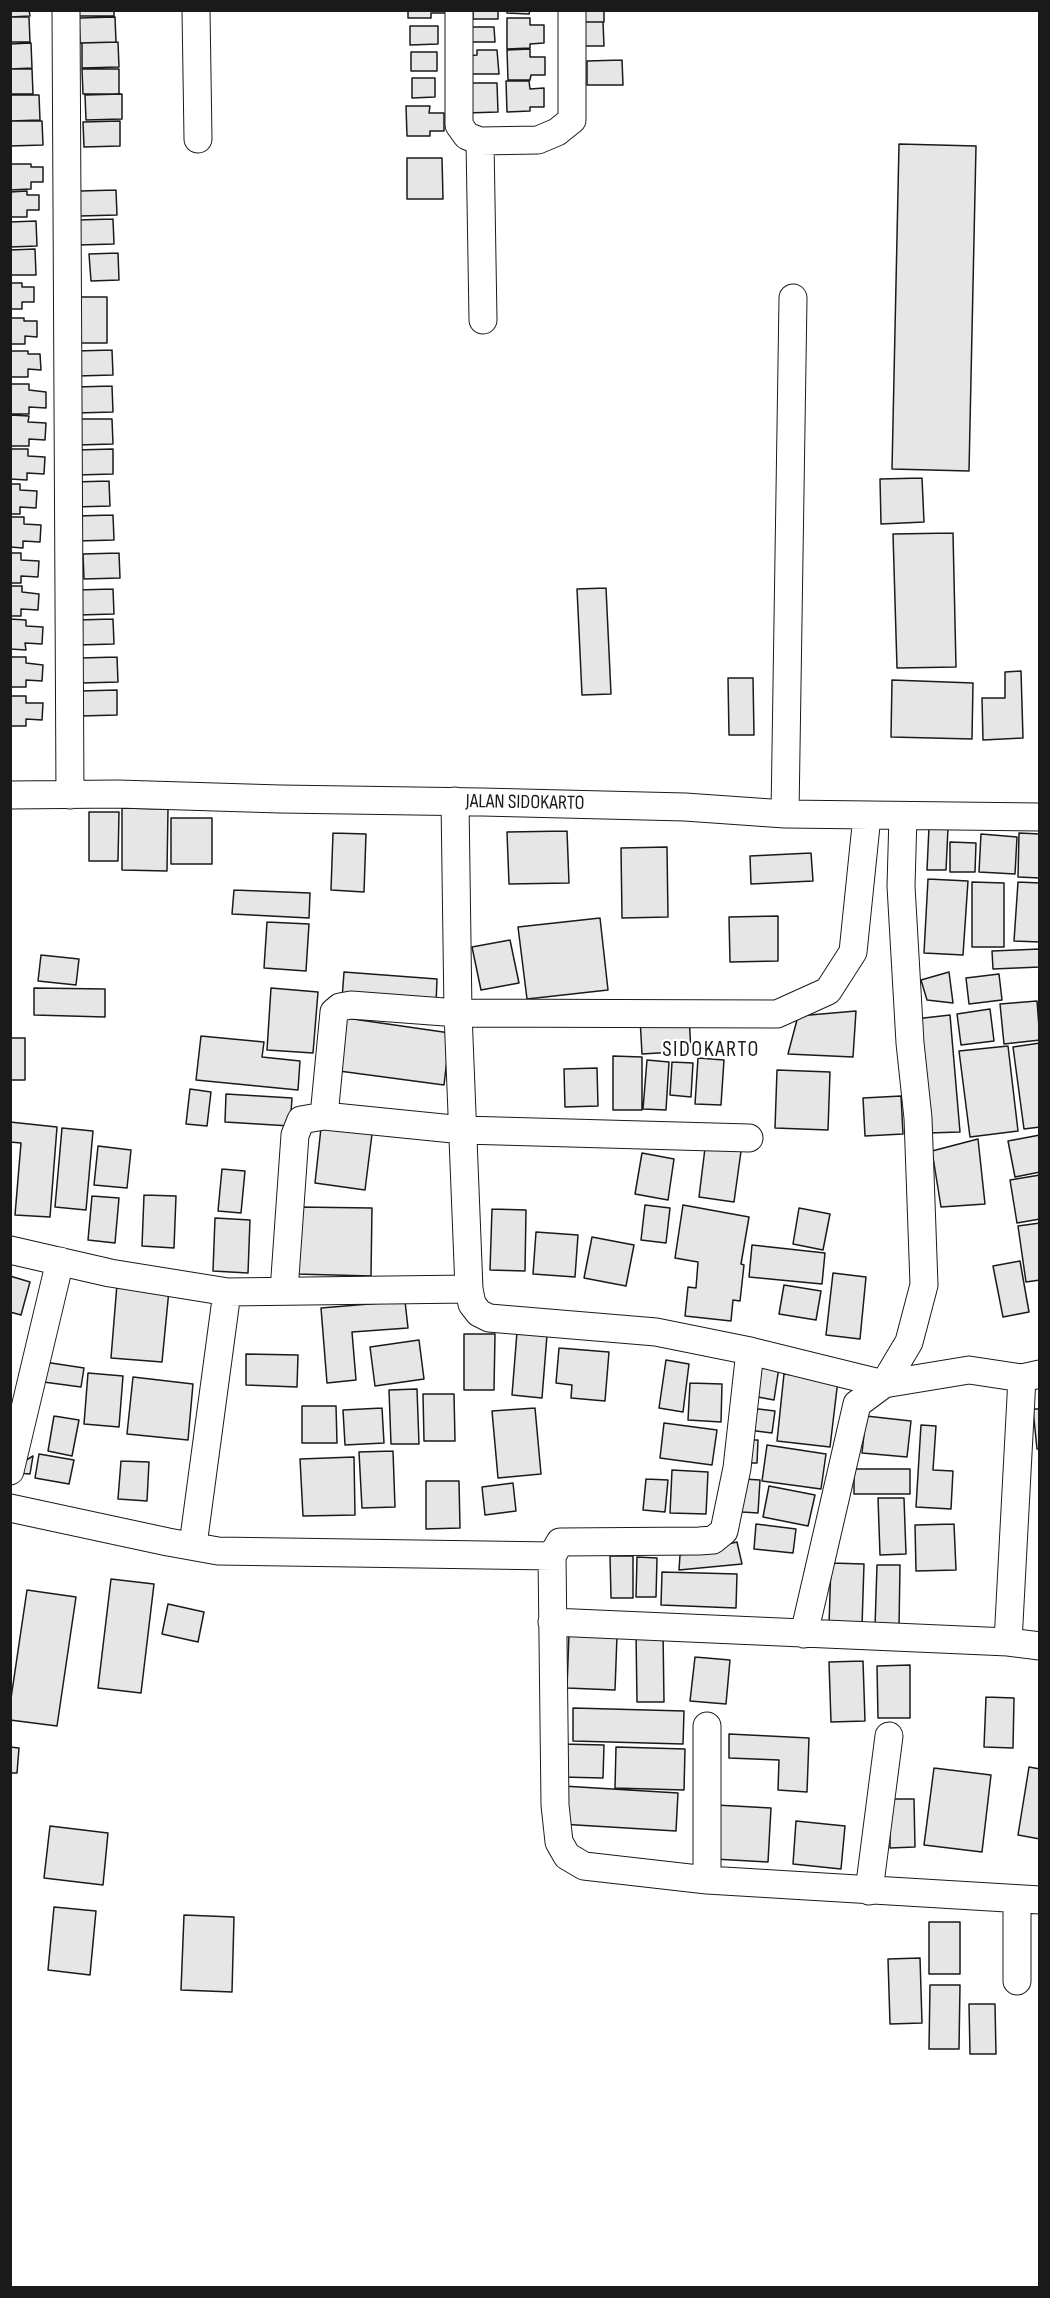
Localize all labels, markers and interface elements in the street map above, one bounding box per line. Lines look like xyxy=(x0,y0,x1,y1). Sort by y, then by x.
street label: JALAN SIDOKARTO xyxy=(465,790,585,816)
district label: SIDOKARTO xyxy=(662,1037,760,1063)

